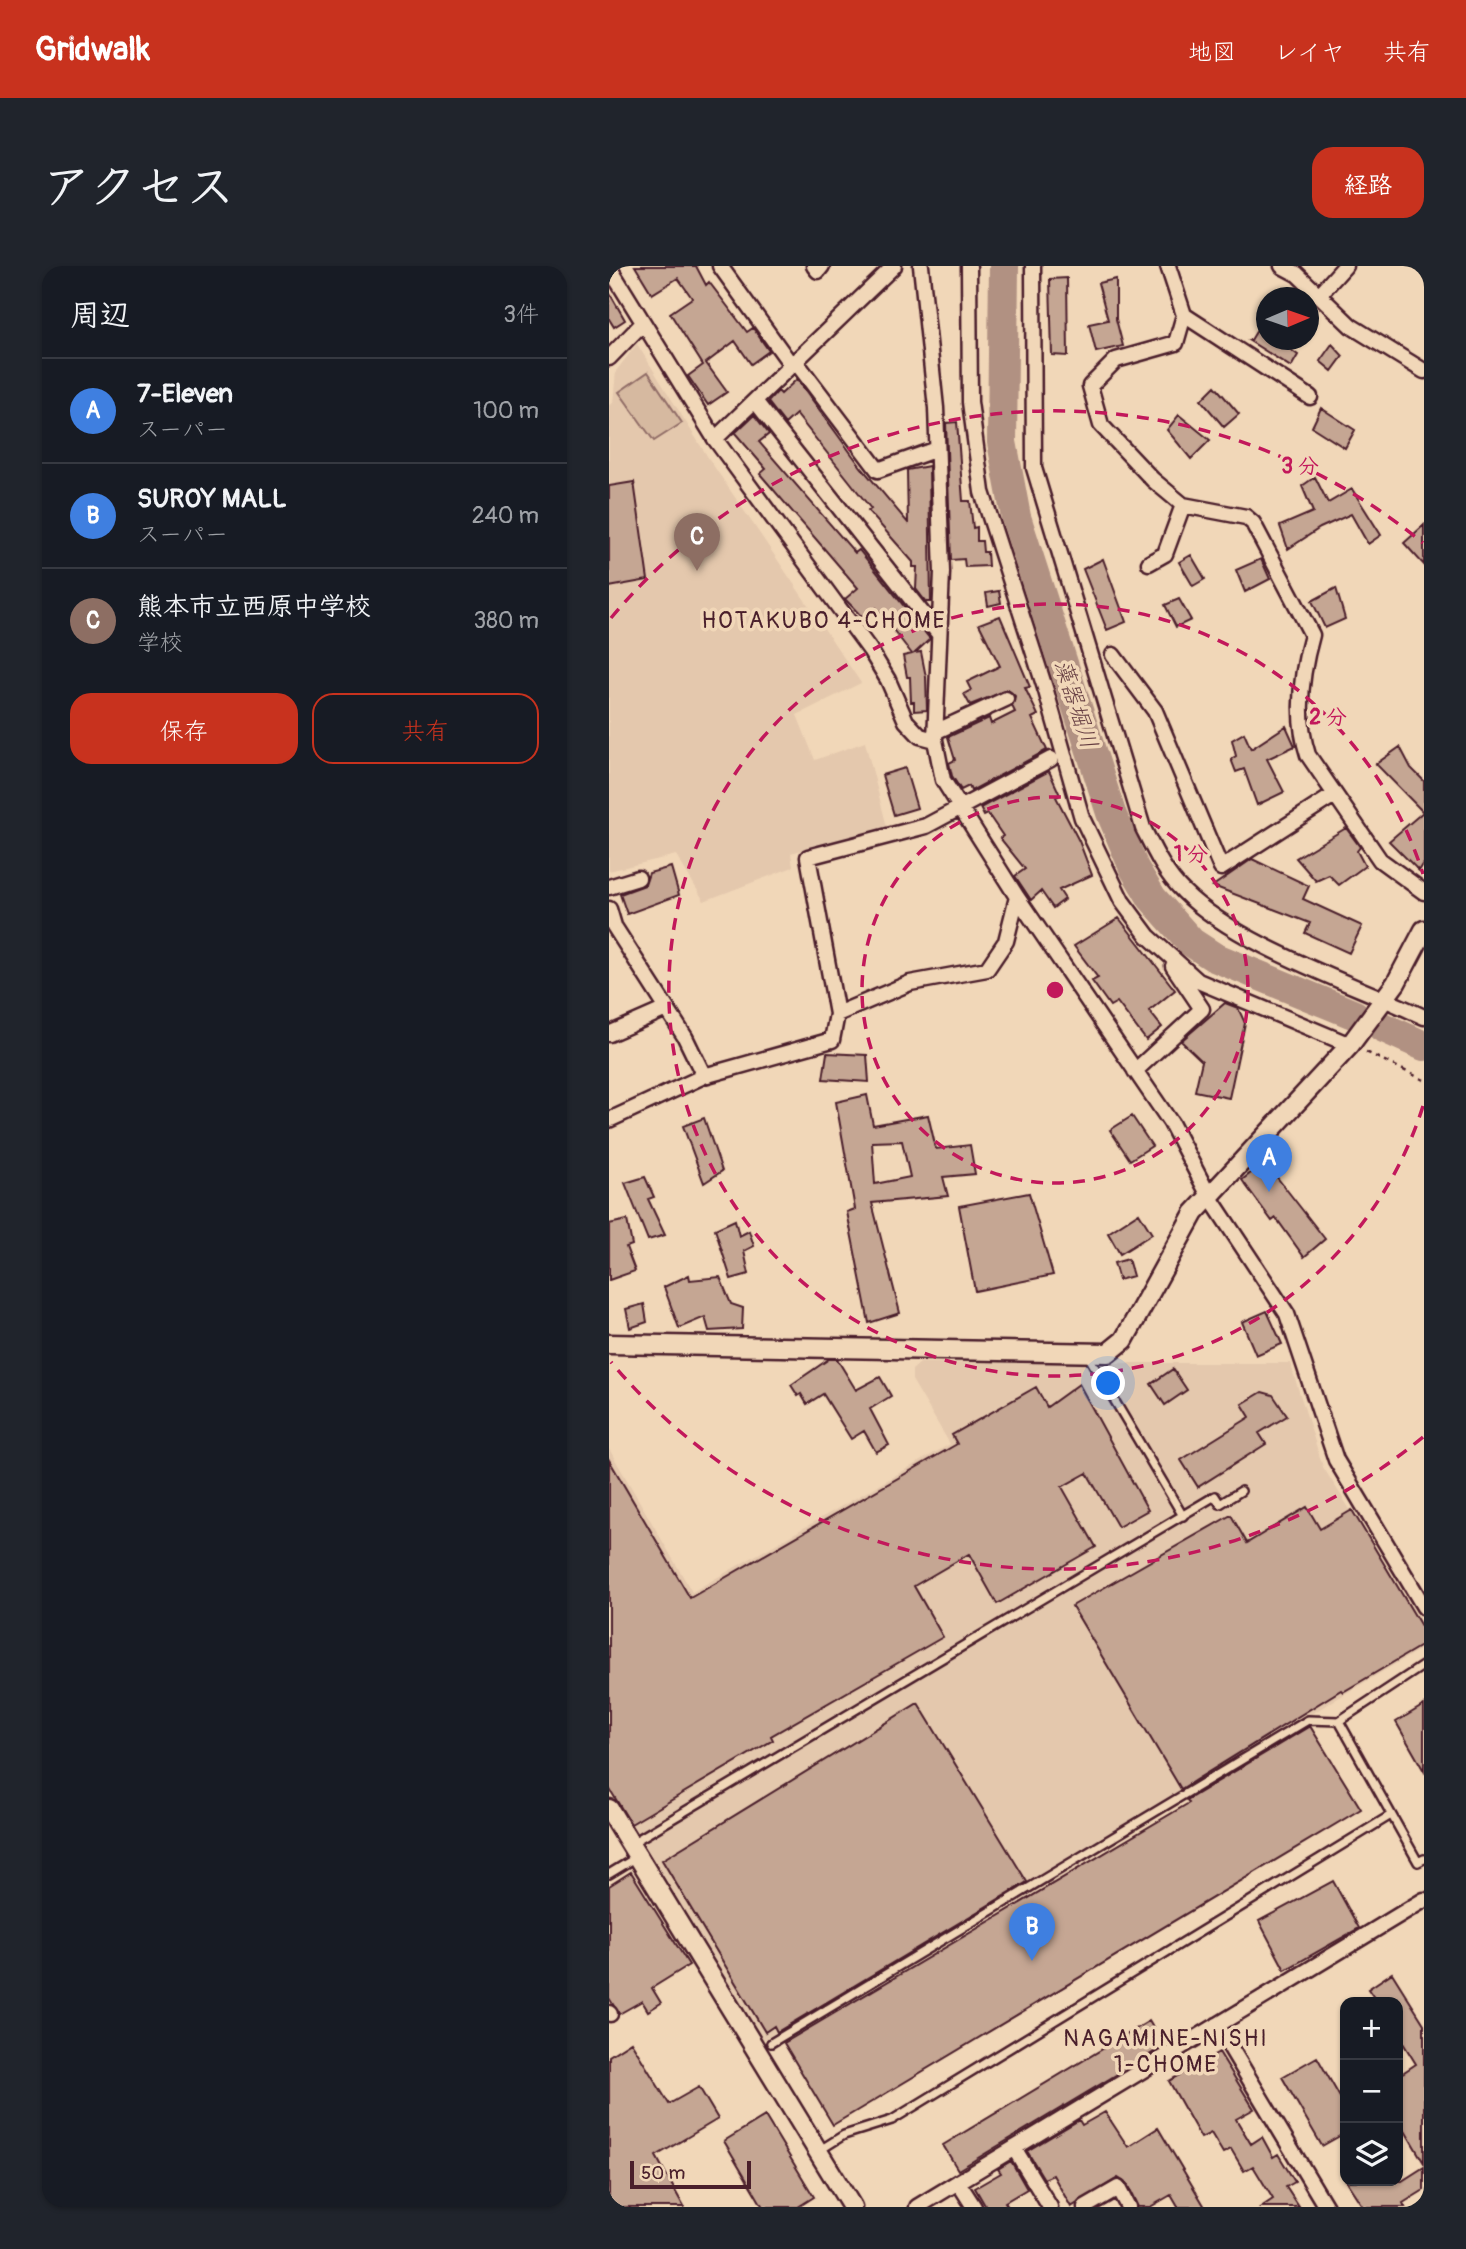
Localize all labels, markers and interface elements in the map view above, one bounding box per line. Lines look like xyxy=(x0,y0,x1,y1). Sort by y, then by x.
text: Gridwalk xyxy=(35,29,150,70)
text: 地図 xyxy=(1188,38,1236,67)
text: レイヤ xyxy=(1274,38,1345,67)
text: 共有 xyxy=(1383,38,1431,67)
button: 経路 xyxy=(1312,147,1424,218)
text: アクセス xyxy=(42,157,235,218)
north arrow xyxy=(1256,287,1319,350)
text: 周辺 xyxy=(70,297,130,334)
text: 3件 xyxy=(503,300,539,329)
text: 7-Eleven xyxy=(137,378,233,410)
text: A xyxy=(86,396,100,425)
text: 100 m xyxy=(473,396,539,425)
text: スーパー xyxy=(137,415,228,444)
text: 3 分 xyxy=(1281,453,1319,480)
text: SUROY MALL xyxy=(137,483,287,515)
text: B xyxy=(86,501,100,530)
text: 240 m xyxy=(472,501,539,530)
pin: C xyxy=(674,513,720,571)
text: スーパー xyxy=(137,520,228,549)
text: 熊本市立西原中学校 xyxy=(137,591,371,623)
text: C xyxy=(86,606,100,635)
text: 380 m xyxy=(473,606,539,635)
district label: HOTAKUBO 4-CHOME xyxy=(702,606,946,635)
text: 学校 xyxy=(137,628,183,657)
water label: 藻器堀川 xyxy=(1048,656,1104,752)
button: 保存 xyxy=(70,693,298,764)
button: 共有 xyxy=(312,693,539,764)
text: 2 分 xyxy=(1309,704,1347,731)
text: 1 分 xyxy=(1174,841,1208,868)
centre of rings xyxy=(1043,978,1067,1002)
pin: A xyxy=(1246,1134,1292,1192)
your location xyxy=(1091,1366,1125,1400)
pin: B xyxy=(1009,1903,1055,1961)
map controls xyxy=(1340,1997,1403,2186)
button: + xyxy=(1340,1997,1403,2060)
district label: NAGAMINE-NISHI 1-CHOME xyxy=(1063,2024,1269,2079)
button: − xyxy=(1340,2060,1403,2123)
button: layers xyxy=(1340,2123,1403,2186)
scale bar xyxy=(630,2158,751,2190)
text: 50 m xyxy=(641,2161,685,2185)

